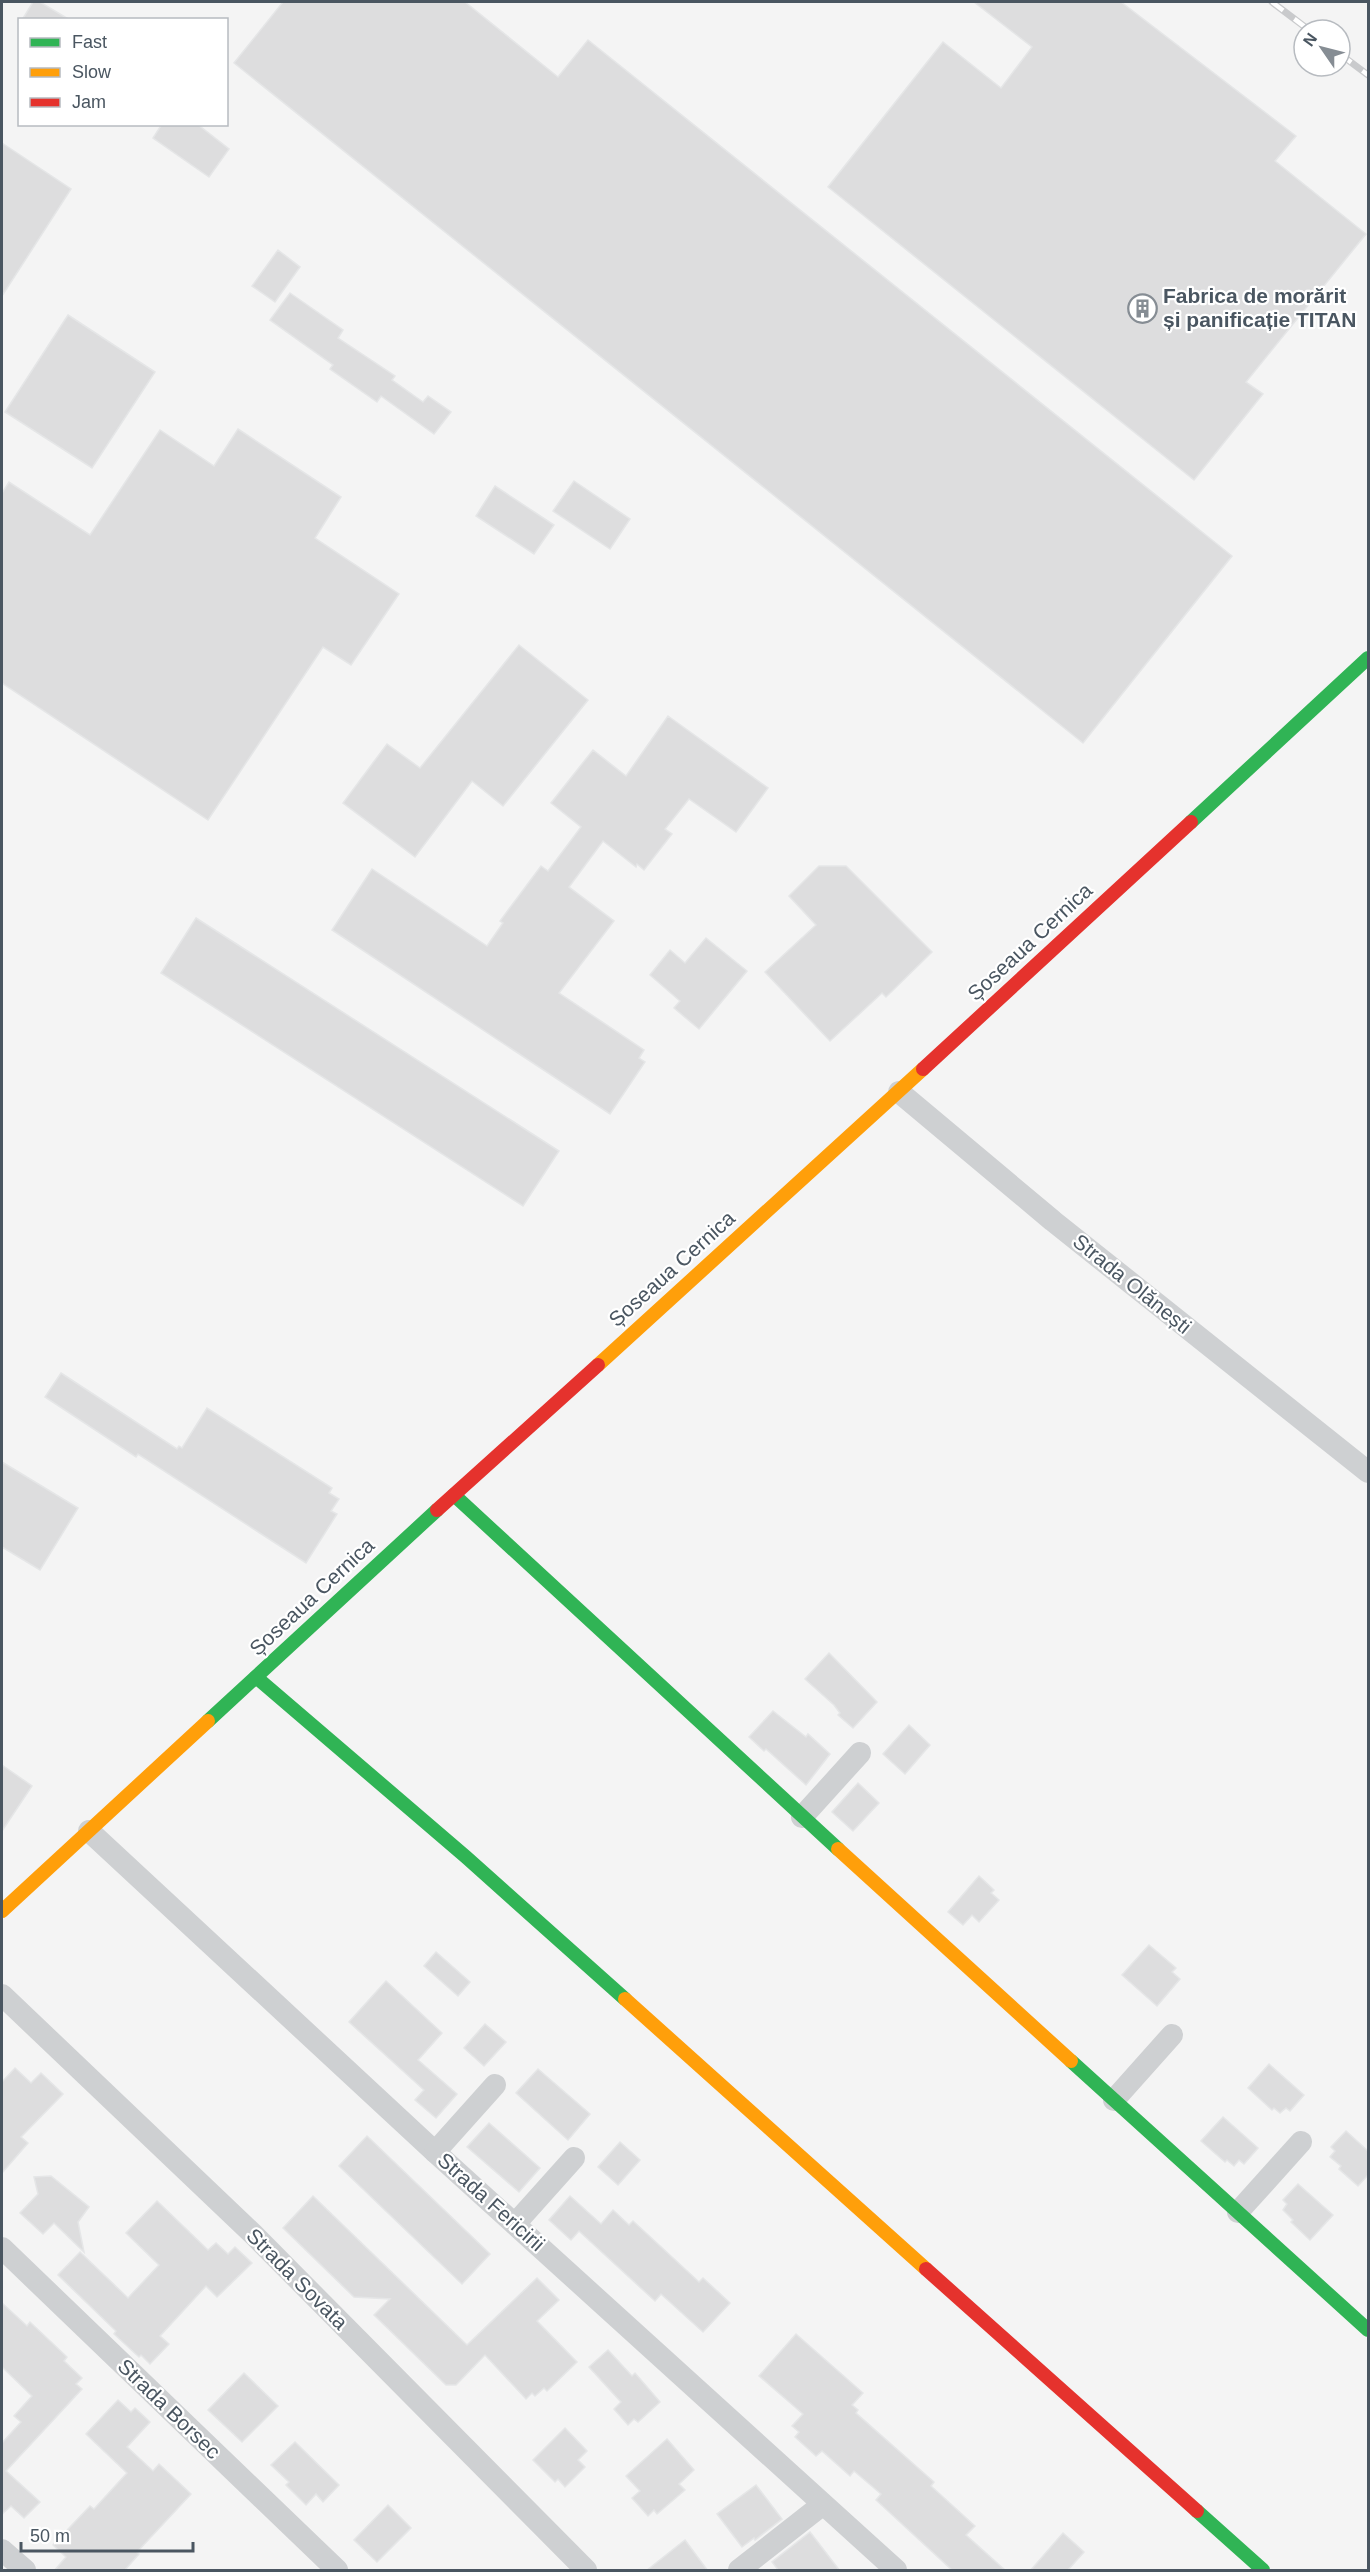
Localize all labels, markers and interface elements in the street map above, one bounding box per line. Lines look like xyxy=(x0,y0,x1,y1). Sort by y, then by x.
legend xyxy=(18,18,228,126)
north arrow xyxy=(1292,18,1352,78)
text: N xyxy=(1300,30,1320,49)
text: Fast xyxy=(72,32,107,52)
text: Slow xyxy=(72,62,112,82)
text: Jam xyxy=(72,92,106,112)
place label: Fabrica de morărit și panificație TITAN xyxy=(1163,284,1356,331)
building icon: Fabrica de morărit și panificație TITAN xyxy=(1126,292,1158,324)
street label: Șoseaua Cernica xyxy=(963,878,1097,1005)
street label: Șoseaua Cernica xyxy=(604,1206,739,1331)
street label: Strada Olănești xyxy=(1069,1229,1196,1338)
street label: Șoseaua Cernica xyxy=(245,1533,379,1660)
street label: Strada Fericirii xyxy=(433,2148,549,2255)
street label: Strada Sovata xyxy=(242,2223,353,2334)
street label: Strada Borsec xyxy=(113,2354,225,2463)
scale bar xyxy=(21,2515,194,2553)
text: 50 m xyxy=(30,2526,70,2546)

